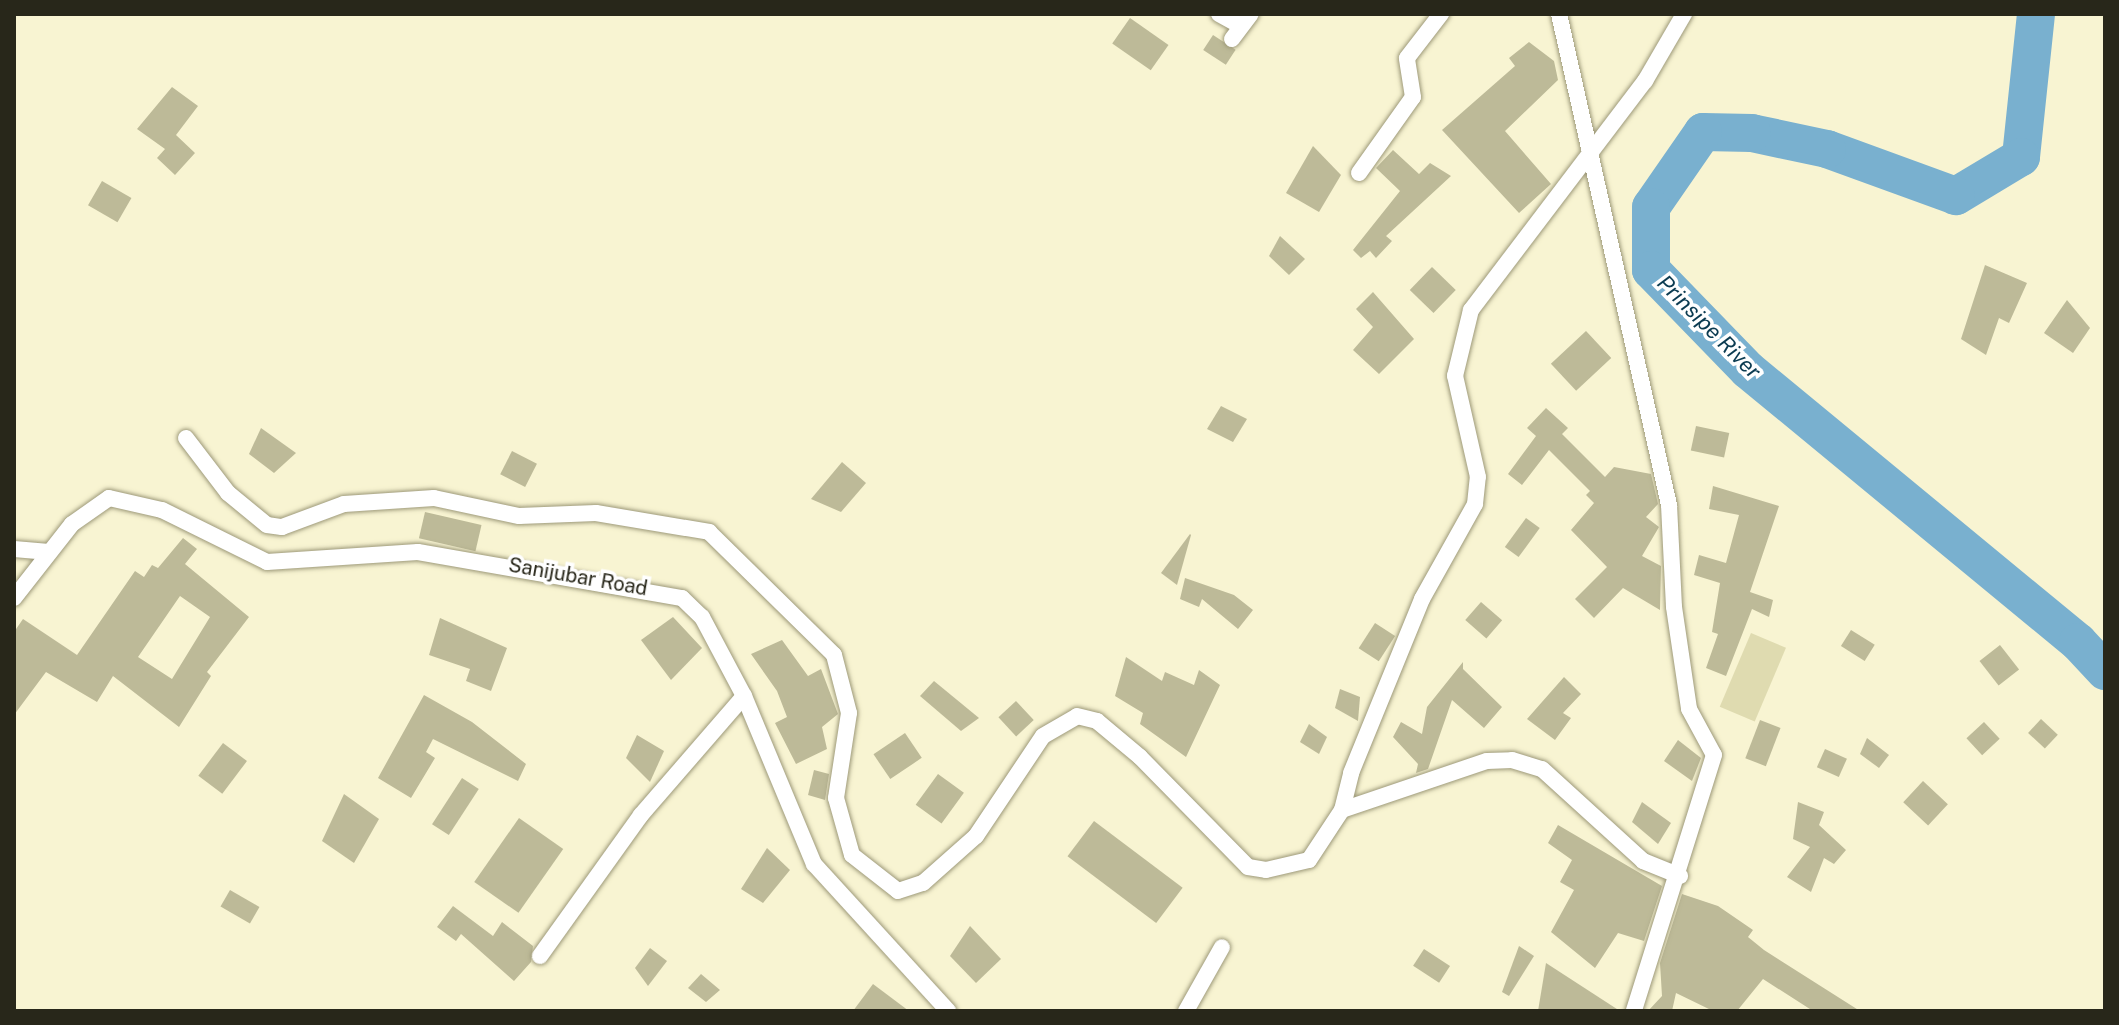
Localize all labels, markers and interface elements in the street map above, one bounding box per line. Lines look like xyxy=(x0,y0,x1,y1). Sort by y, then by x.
water label: Prinsipe River xyxy=(1652,270,1766,384)
street label: Sanijubar Road xyxy=(507,553,649,601)

